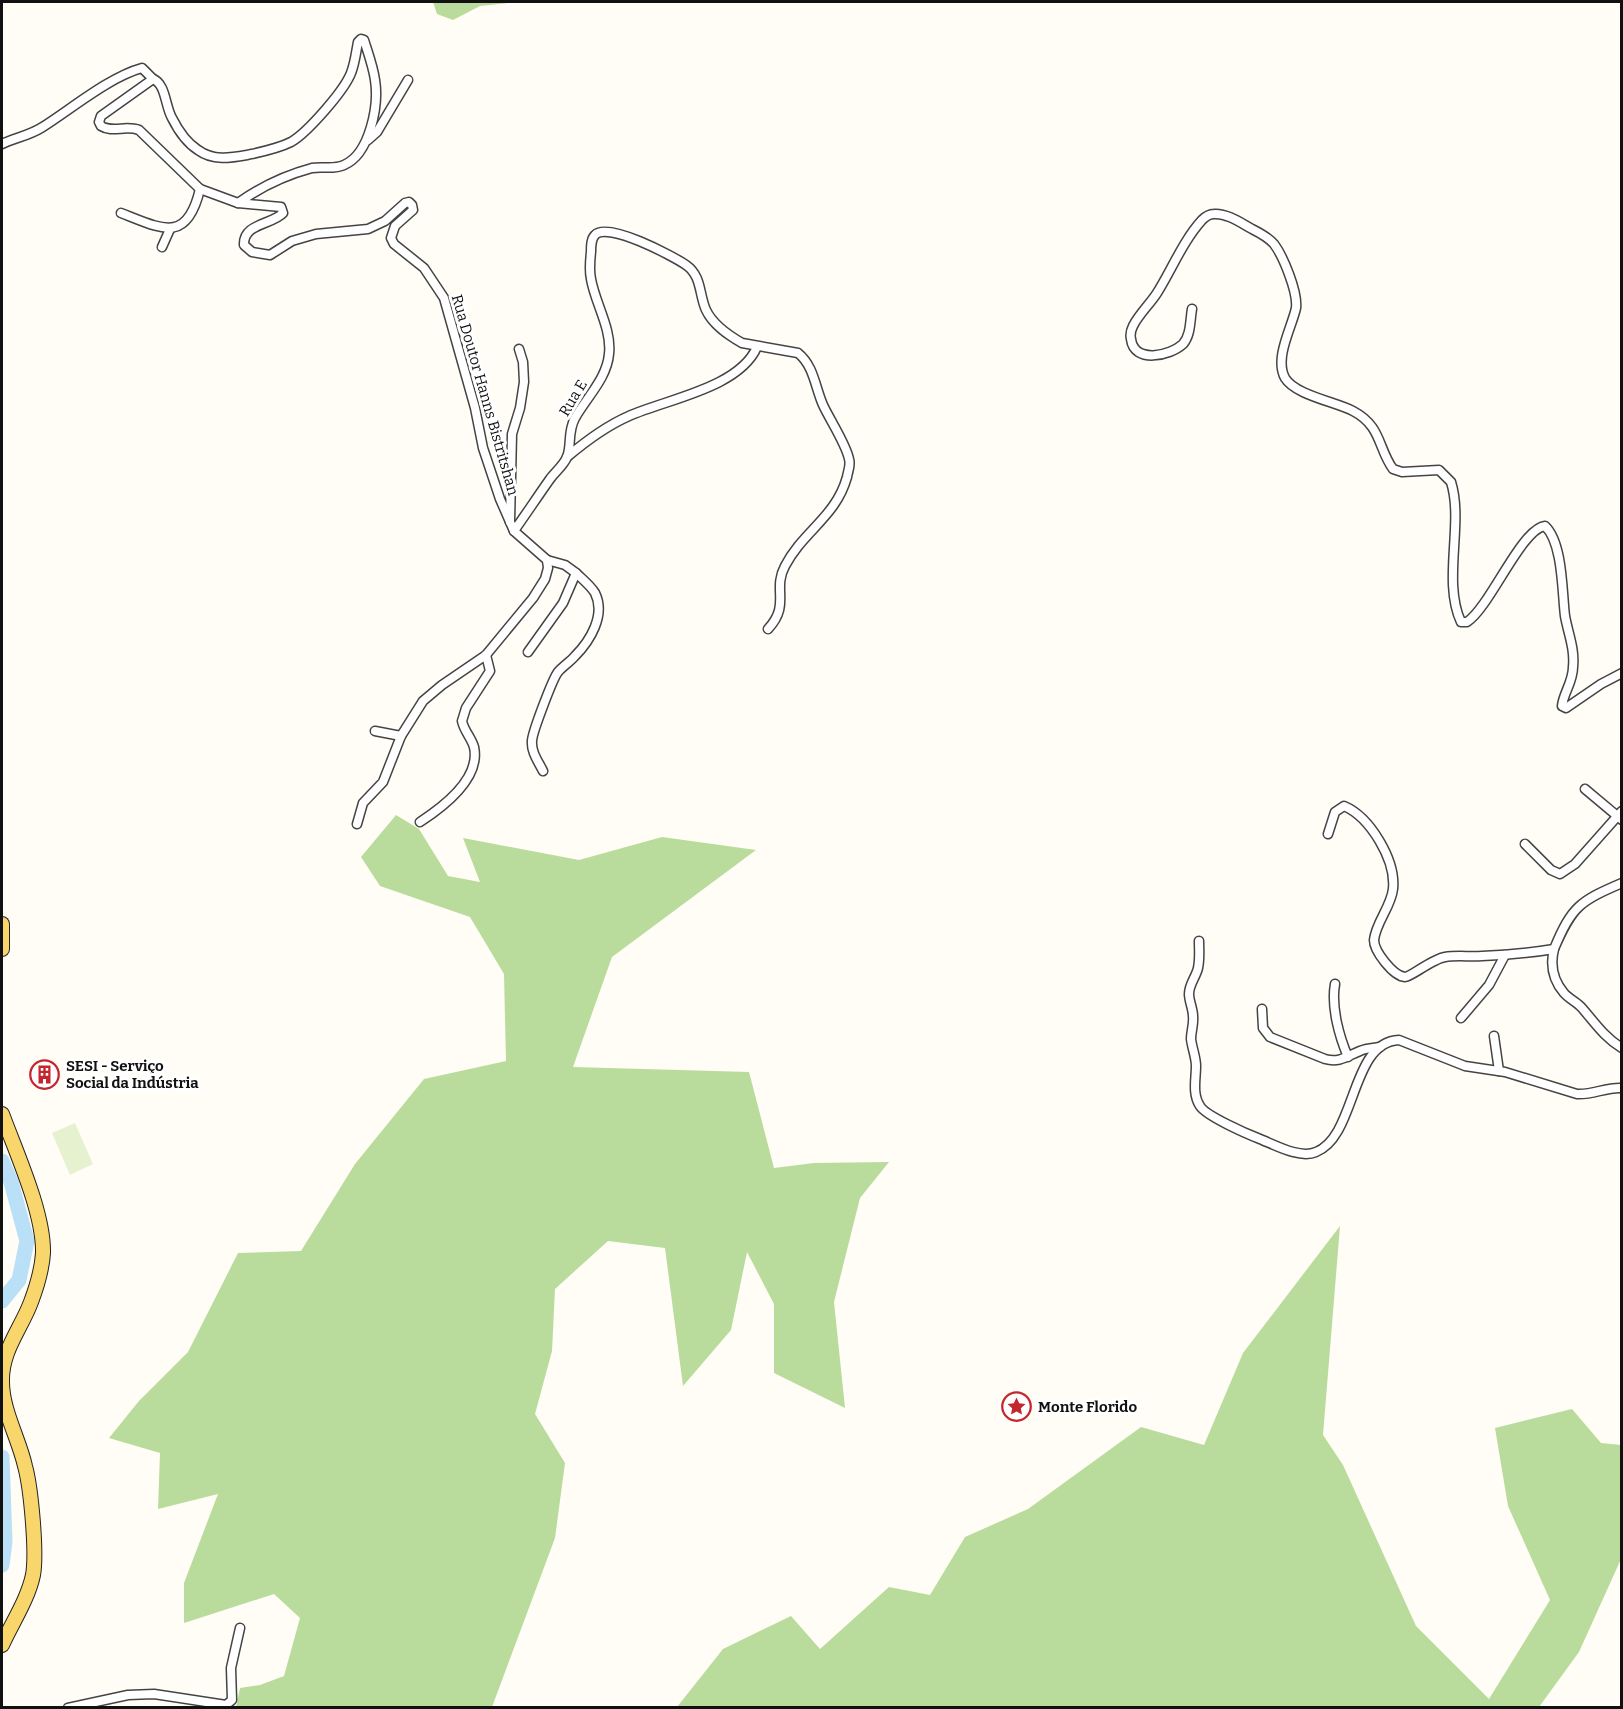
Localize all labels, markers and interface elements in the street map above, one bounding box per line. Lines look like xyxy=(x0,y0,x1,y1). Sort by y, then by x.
street label: Rua Doutor Hanns Bistritshan xyxy=(448,293,522,498)
street label: Rua E xyxy=(555,376,591,420)
place label: SESI - Serviço Social da Indústria xyxy=(66,1057,199,1092)
building icon: SESI - Serviço Social da Indústria xyxy=(29,1059,61,1091)
place icon: Monte Florido xyxy=(1001,1391,1033,1423)
place label: Monte Florido xyxy=(1038,1398,1137,1416)

